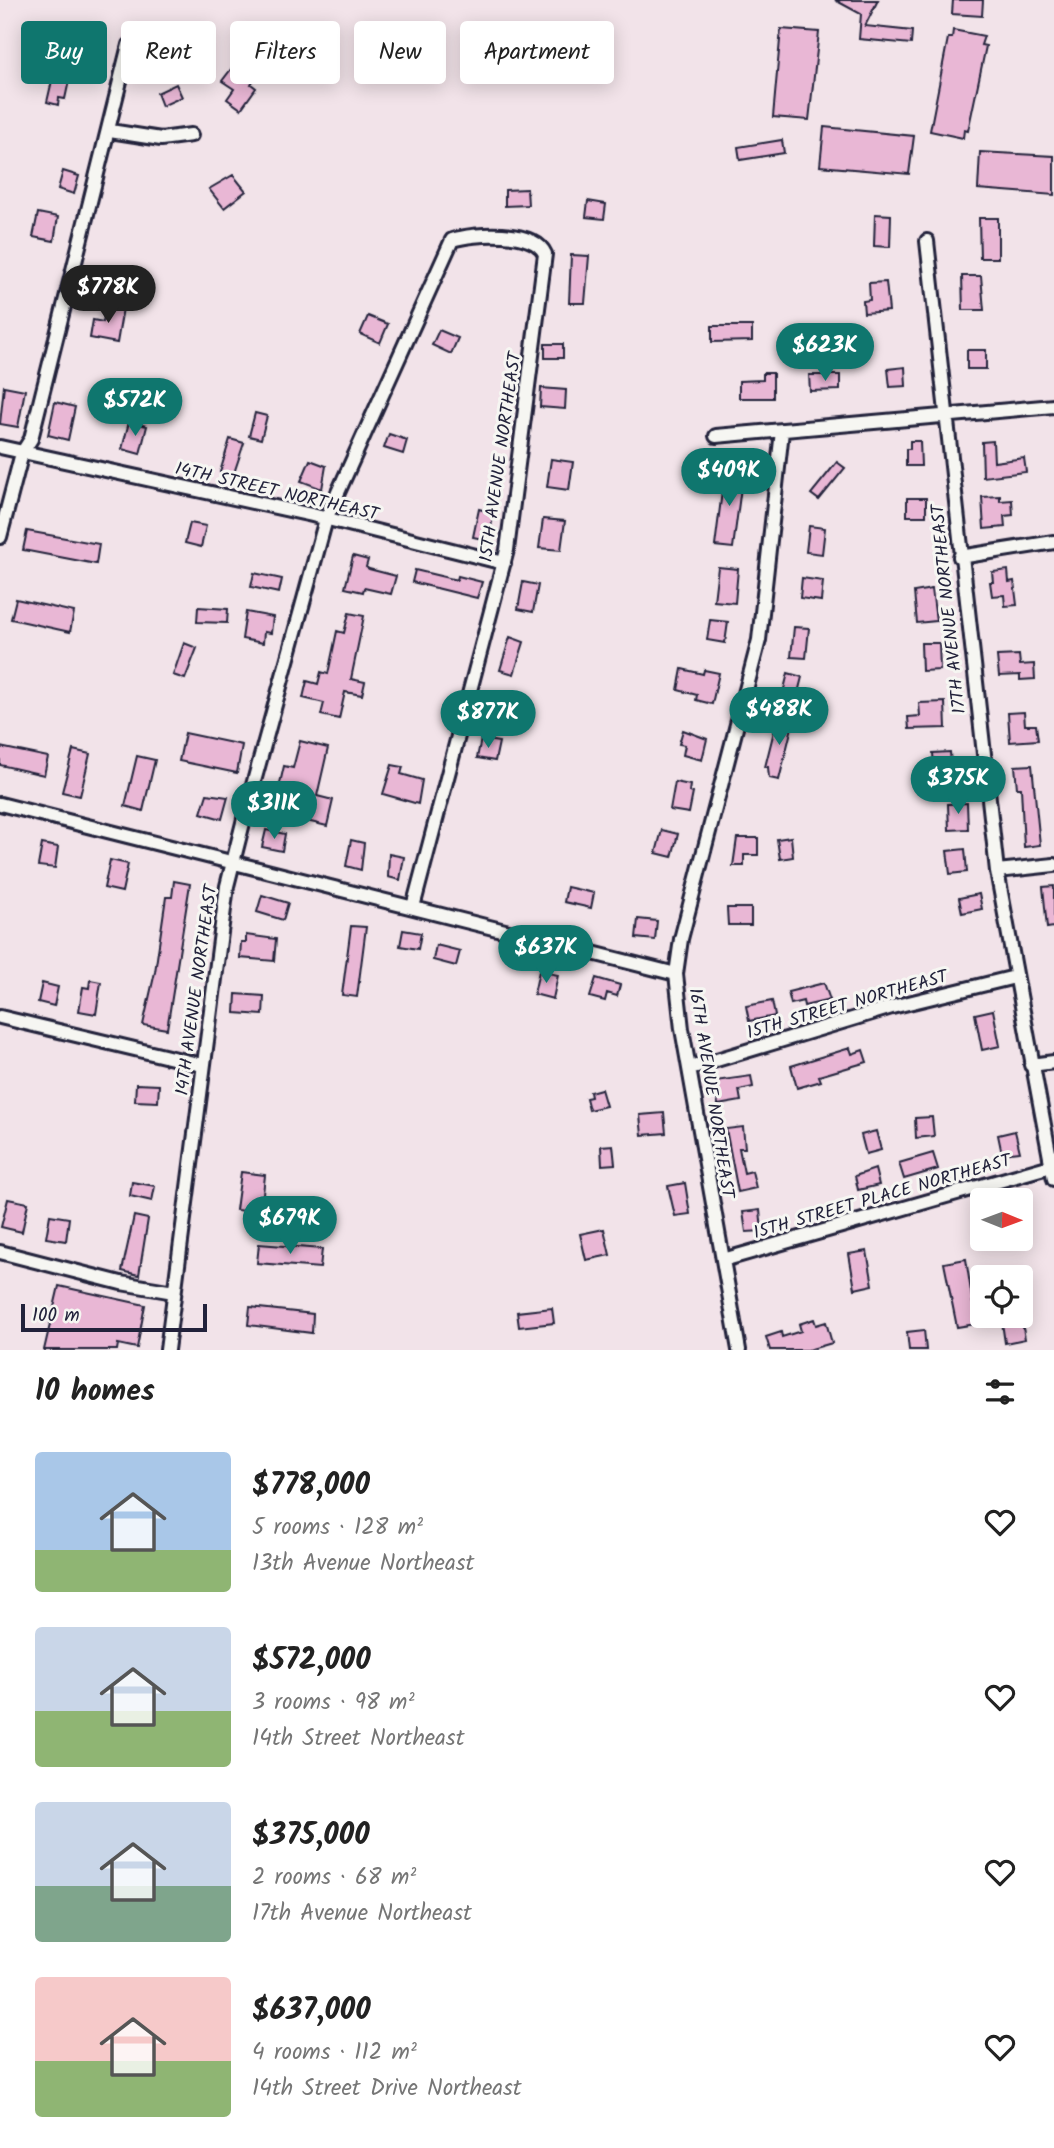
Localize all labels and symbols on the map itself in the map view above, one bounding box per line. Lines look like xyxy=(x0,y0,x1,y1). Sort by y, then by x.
pin: $778K xyxy=(59,266,157,325)
pin: $623K xyxy=(776,324,874,383)
street label: 15TH AVENUE NORTHEAST xyxy=(472,349,531,564)
pin: $572K xyxy=(86,378,184,438)
pin: $409K xyxy=(680,448,778,508)
street label: 14TH STREET NORTHEAST xyxy=(172,455,383,530)
street label: 17TH AVENUE NORTHEAST xyxy=(924,501,975,715)
pin: $488K xyxy=(730,688,828,747)
pin: $877K xyxy=(439,690,537,750)
pin: $375K xyxy=(909,756,1007,816)
pin: $311K xyxy=(225,782,323,841)
street label: 14TH AVENUE NORTHEAST xyxy=(168,882,227,1097)
pin: $637K xyxy=(497,926,595,985)
street label: 15TH STREET NORTHEAST xyxy=(743,962,953,1048)
street label: 16TH AVENUE NORTHEAST xyxy=(680,986,742,1202)
street label: 15TH STREET PLACE NORTHEAST xyxy=(750,1146,1016,1248)
north arrow xyxy=(970,1188,1032,1251)
pin: $679K xyxy=(241,1196,339,1256)
scale bar xyxy=(21,1301,206,1333)

